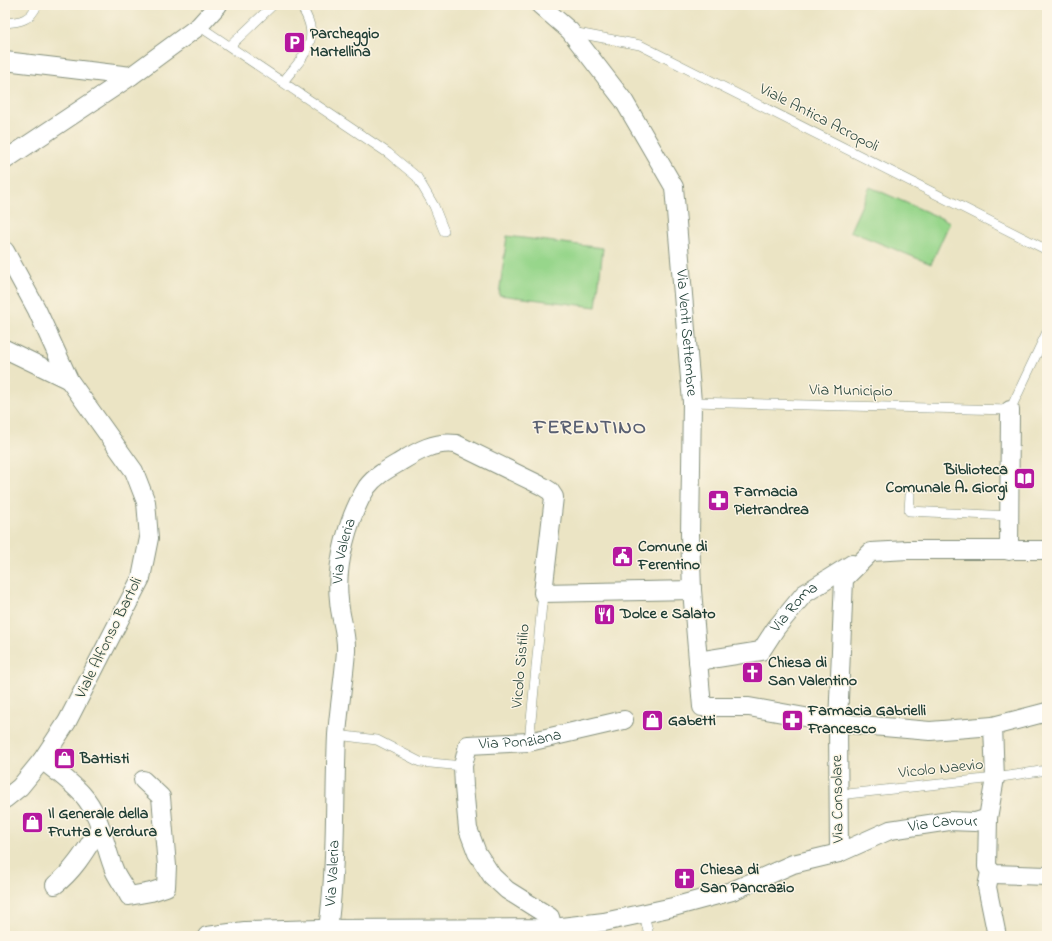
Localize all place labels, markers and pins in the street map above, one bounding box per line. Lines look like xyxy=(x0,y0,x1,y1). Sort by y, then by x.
place label: Parcheggio Martellina xyxy=(310,22,379,64)
parking icon: Parcheggio Martellina xyxy=(281,30,307,56)
place label: Biblioteca Comunale A. Giorgi xyxy=(886,458,1008,501)
library icon: Biblioteca Comunale A. Giorgi xyxy=(1011,466,1037,492)
place label: Farmacia Pietrandrea xyxy=(733,480,809,522)
pharmacy icon: Farmacia Pietrandrea xyxy=(705,488,731,514)
place label: Comune di Ferentino xyxy=(637,535,708,577)
public building icon: Comune di Ferentino xyxy=(609,543,635,569)
restaurant icon: Dolce e Salato xyxy=(592,601,618,627)
place label: Dolce e Salato xyxy=(619,602,716,626)
place label: Chiesa di San Valentino xyxy=(768,651,857,693)
church icon: Chiesa di San Valentino xyxy=(739,659,765,685)
place label: Farmacia Gabrielli Francesco xyxy=(807,699,926,741)
pharmacy icon: Farmacia Gabrielli Francesco xyxy=(779,707,805,733)
shop icon: Gabetti xyxy=(640,708,666,734)
place label: Gabetti xyxy=(668,709,716,733)
shop icon: Battisti xyxy=(52,746,78,772)
place label: Battisti xyxy=(79,747,130,771)
place label: Il Generale della Frutta e Verdura xyxy=(47,802,157,844)
shop icon: Il Generale della Frutta e Verdura xyxy=(20,810,46,836)
place label: Chiesa di San Pancrazio xyxy=(700,858,794,900)
church icon: Chiesa di San Pancrazio xyxy=(671,866,697,892)

